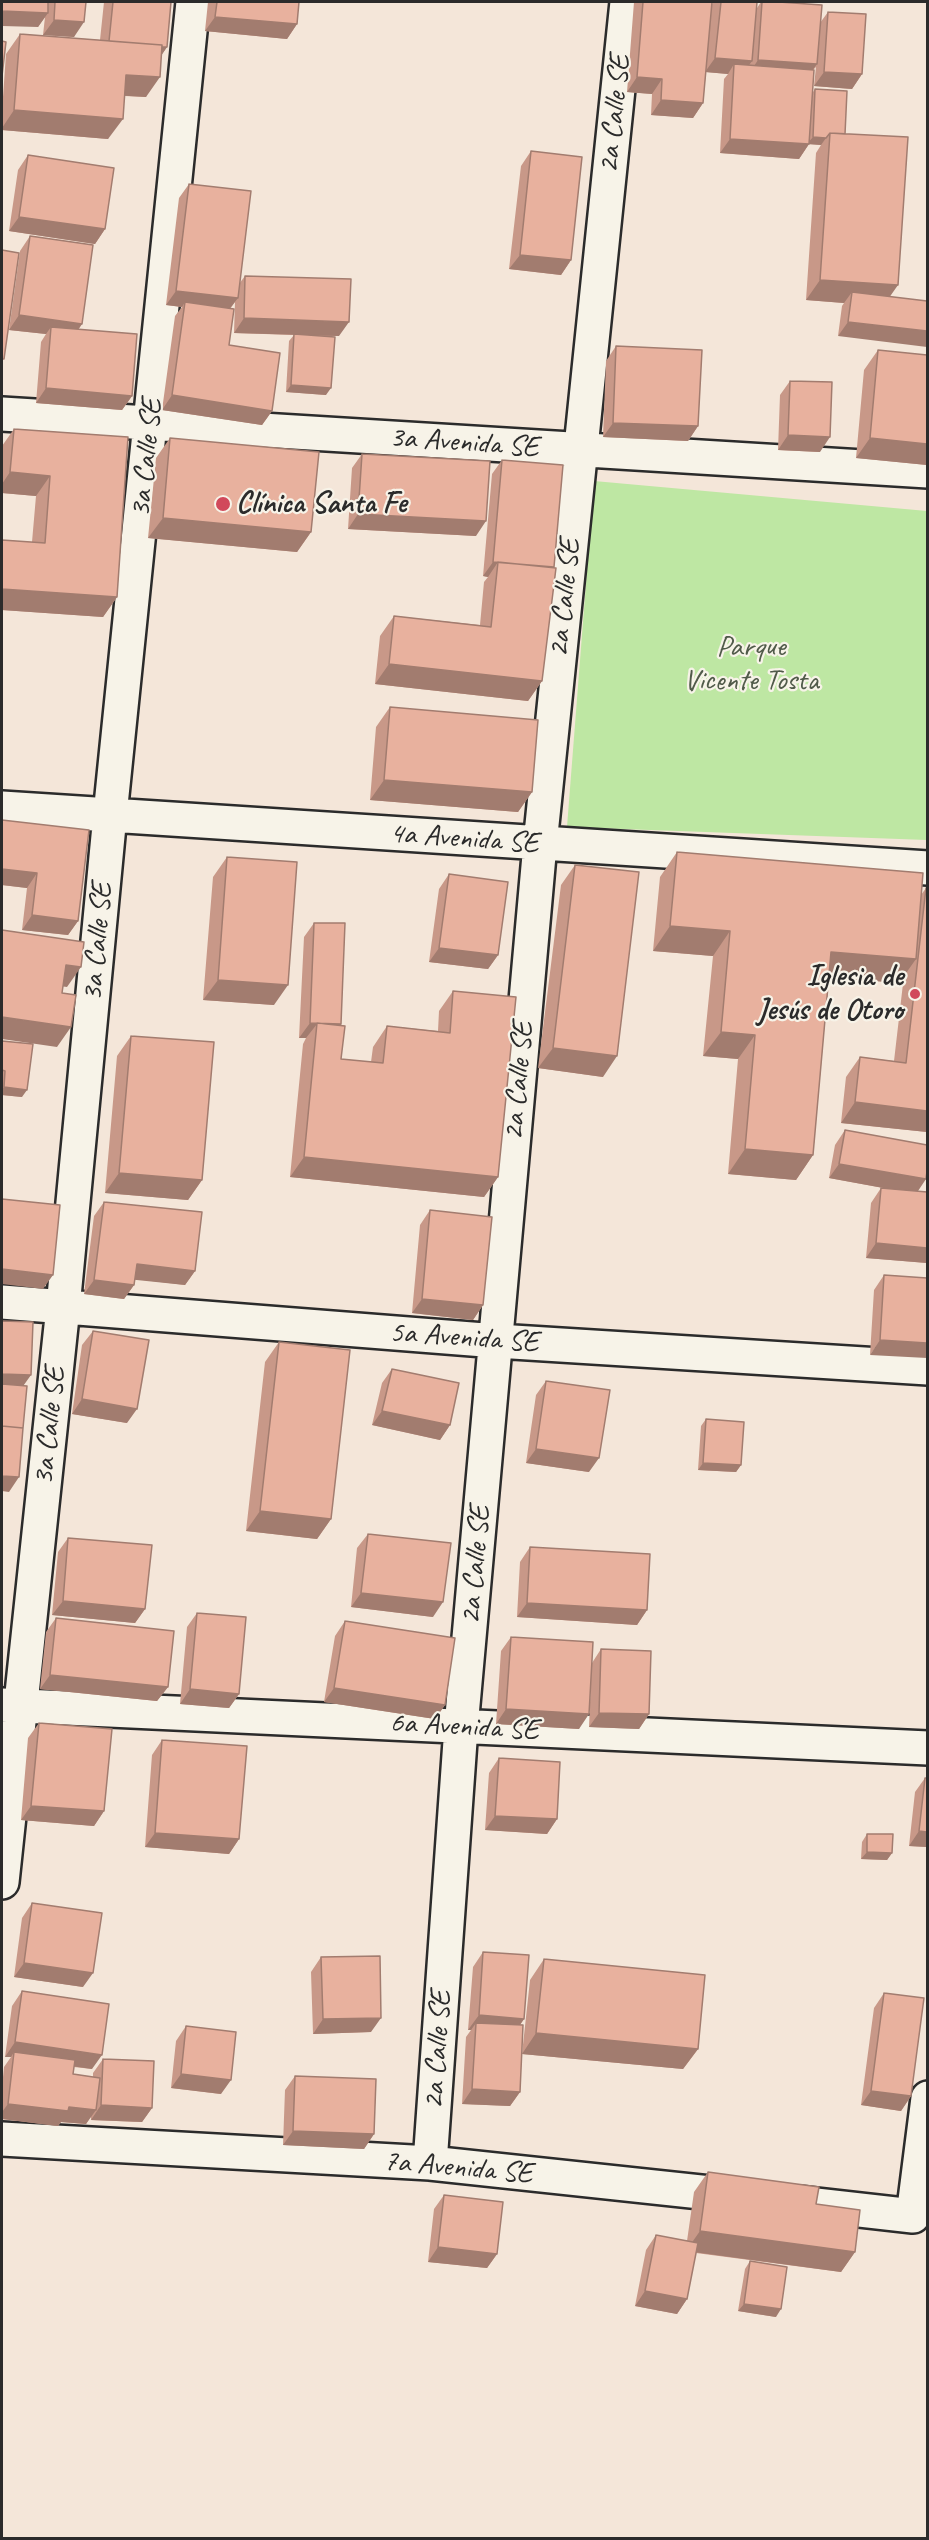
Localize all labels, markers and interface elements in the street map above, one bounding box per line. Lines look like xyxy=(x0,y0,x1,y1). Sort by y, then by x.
street label: 2a Calle SE xyxy=(591,53,639,175)
street label: 3a Calle SE xyxy=(123,397,171,519)
street label: 3a Avenida SE xyxy=(388,420,540,466)
place label: Clínica Santa Fe xyxy=(236,486,406,522)
marker: Clínica Santa Fe xyxy=(214,495,232,513)
street label: 2a Calle SE xyxy=(541,537,589,659)
park label: Parque Vicente Tosta xyxy=(684,629,818,700)
street label: 4a Avenida SE xyxy=(388,816,540,862)
street label: 3a Calle SE xyxy=(75,881,121,1003)
place label: Iglesia de Jesús de Otoro xyxy=(757,959,903,1030)
marker: Iglesia de Jesús de Otoro xyxy=(908,987,922,1001)
street label: 2a Calle SE xyxy=(496,1020,542,1142)
street label: 5a Avenida SE xyxy=(388,1315,540,1361)
street label: 3a Calle SE xyxy=(26,1365,74,1487)
street label: 2a Calle SE xyxy=(453,1504,499,1626)
street label: 6a Avenida SE xyxy=(389,1705,539,1749)
street label: 2a Calle SE xyxy=(416,1990,460,2110)
street label: 7a Avenida SE xyxy=(382,2144,534,2192)

